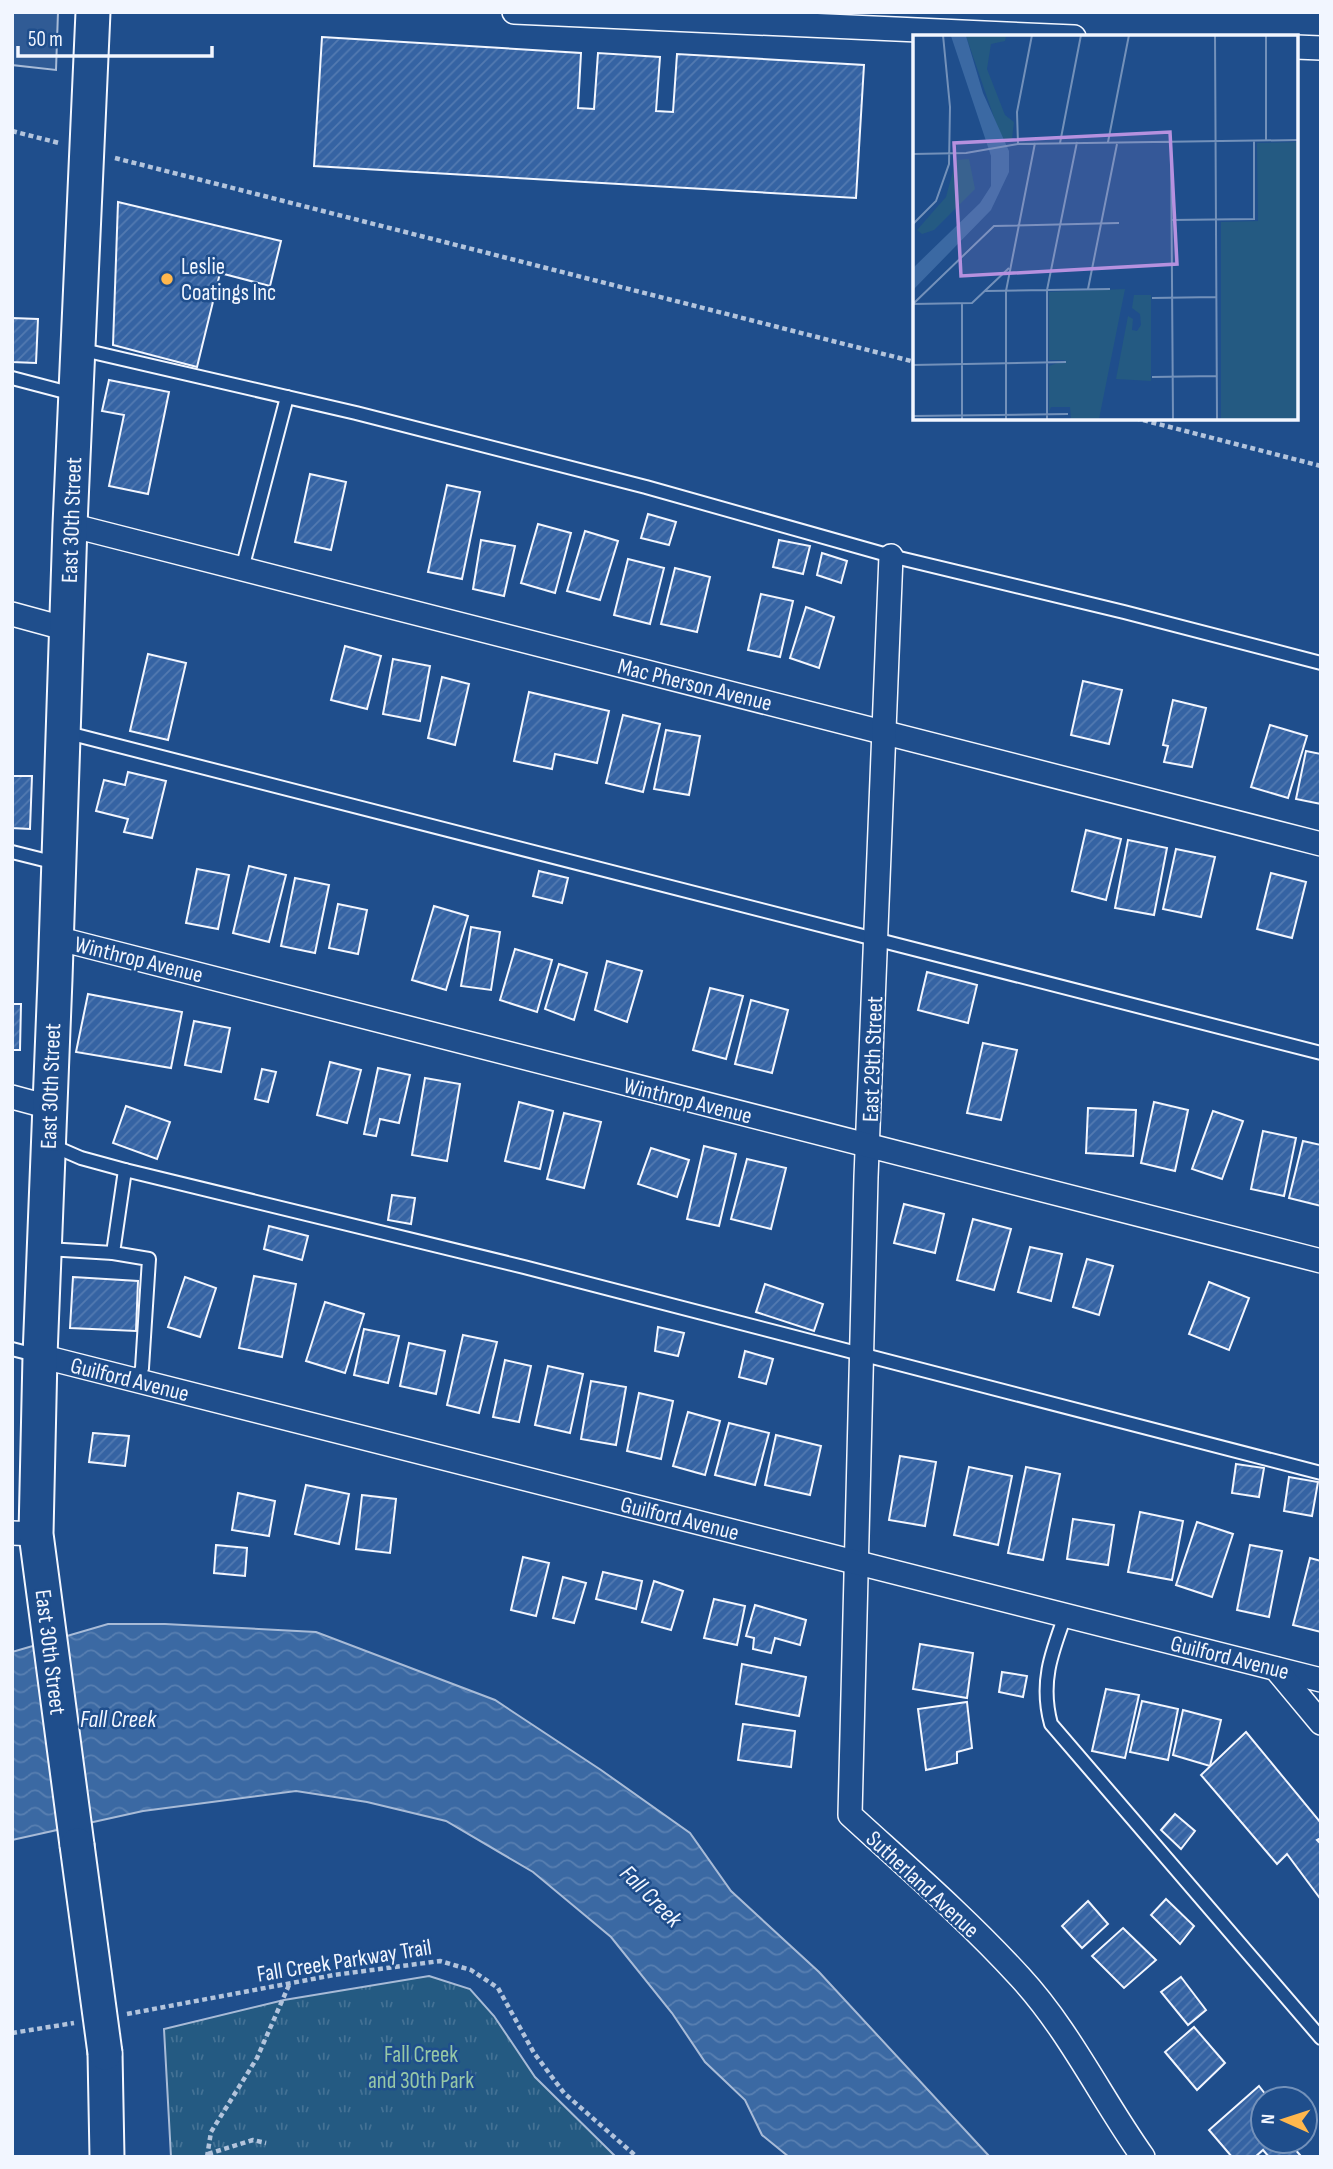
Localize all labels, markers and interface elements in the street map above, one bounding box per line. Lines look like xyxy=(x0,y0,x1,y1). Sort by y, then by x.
scale bar xyxy=(18,14,212,58)
text: 50 m xyxy=(28,27,63,52)
inset map xyxy=(913,35,1298,420)
place label: Leslie Coatings Inc xyxy=(181,253,276,307)
marker: Leslie Coatings Inc xyxy=(159,271,175,287)
street label: East 30th Street xyxy=(56,457,88,583)
street label: Mac Pherson Avenue xyxy=(615,652,775,718)
street label: Winthrop Avenue xyxy=(72,931,206,989)
street label: East 29th Street xyxy=(857,996,889,1122)
street label: East 30th Street xyxy=(35,1023,67,1149)
street label: Winthrop Avenue xyxy=(621,1072,755,1130)
street label: Guilford Avenue xyxy=(68,1352,192,1408)
street label: Guilford Avenue xyxy=(618,1491,742,1547)
street label: East 30th Street xyxy=(28,1588,72,1716)
street label: Guilford Avenue xyxy=(1168,1630,1292,1686)
water label: Fall Creek xyxy=(80,1705,157,1734)
street label: Sutherland Avenue xyxy=(860,1825,985,1944)
water label: Fall Creek xyxy=(613,1859,689,1934)
street label: Fall Creek Parkway Trail xyxy=(255,1933,433,1989)
park label: Fall Creek and 30th Park xyxy=(368,2041,474,2095)
north arrow xyxy=(1249,2085,1319,2155)
text: N xyxy=(1257,2114,1280,2125)

